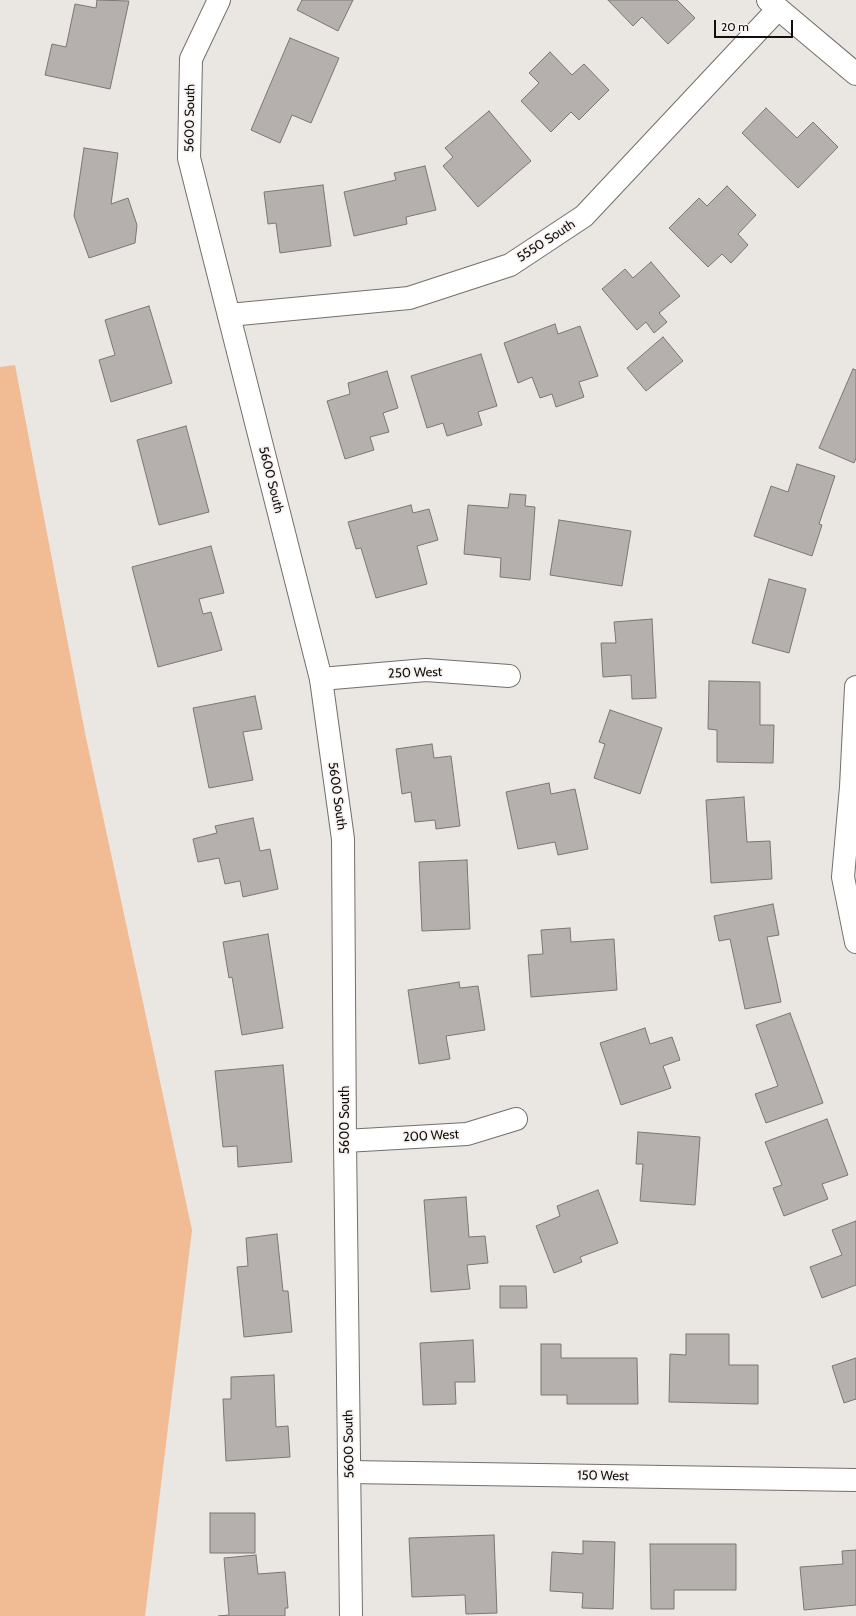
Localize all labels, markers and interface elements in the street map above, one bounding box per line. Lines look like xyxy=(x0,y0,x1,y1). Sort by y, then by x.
scale bar xyxy=(716,12,795,38)
text: 20 m xyxy=(721,19,749,34)
street label: 5600 South xyxy=(182,84,198,152)
street label: 5550 South xyxy=(514,216,578,266)
street label: 5600 South xyxy=(255,445,287,515)
street label: 250 West xyxy=(388,664,442,682)
street label: 5600 South xyxy=(325,761,349,831)
street label: 5600 South xyxy=(337,1086,353,1154)
street label: 200 West xyxy=(403,1127,459,1145)
street label: 5600 South xyxy=(341,1410,357,1478)
street label: 150 West xyxy=(577,1468,629,1484)

